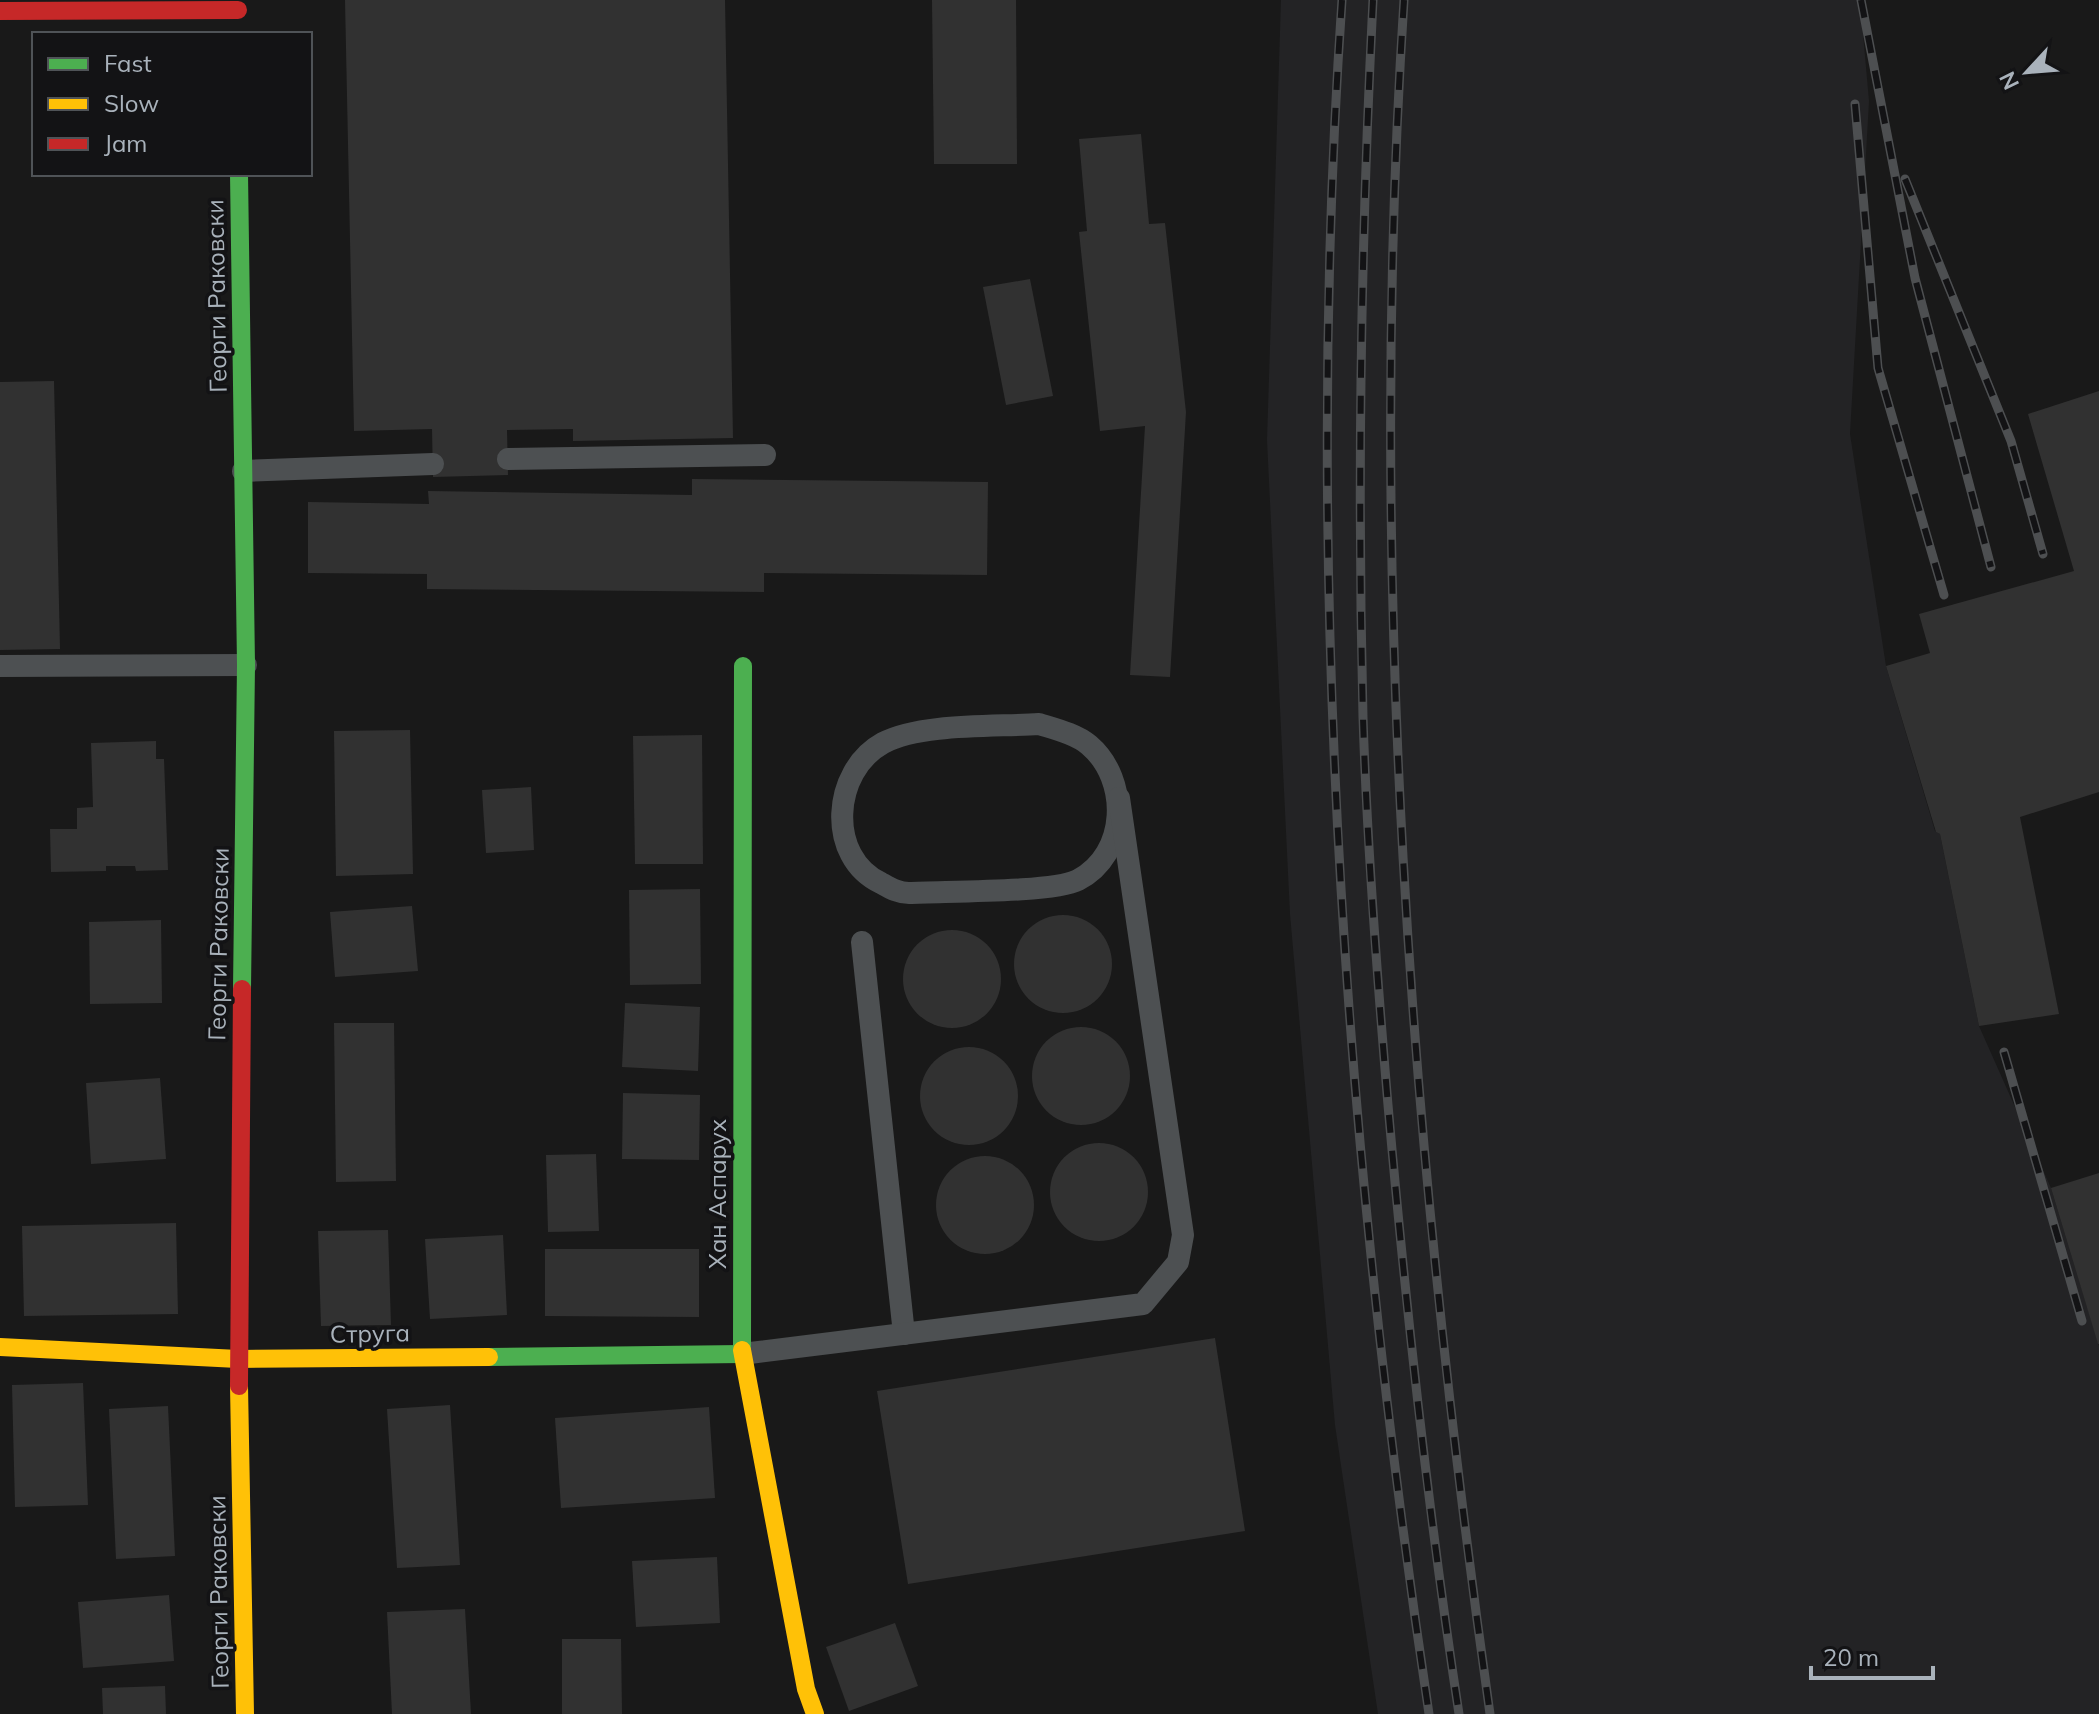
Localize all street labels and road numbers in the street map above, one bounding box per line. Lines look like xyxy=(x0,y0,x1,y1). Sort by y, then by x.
street label: Георги Раковски xyxy=(199,199,233,393)
street label: Георги Раковски xyxy=(201,847,235,1041)
street label: Хан Аспарух xyxy=(702,1119,732,1269)
street label: Струга xyxy=(330,1317,410,1349)
street label: Георги Раковски xyxy=(201,1495,235,1689)

